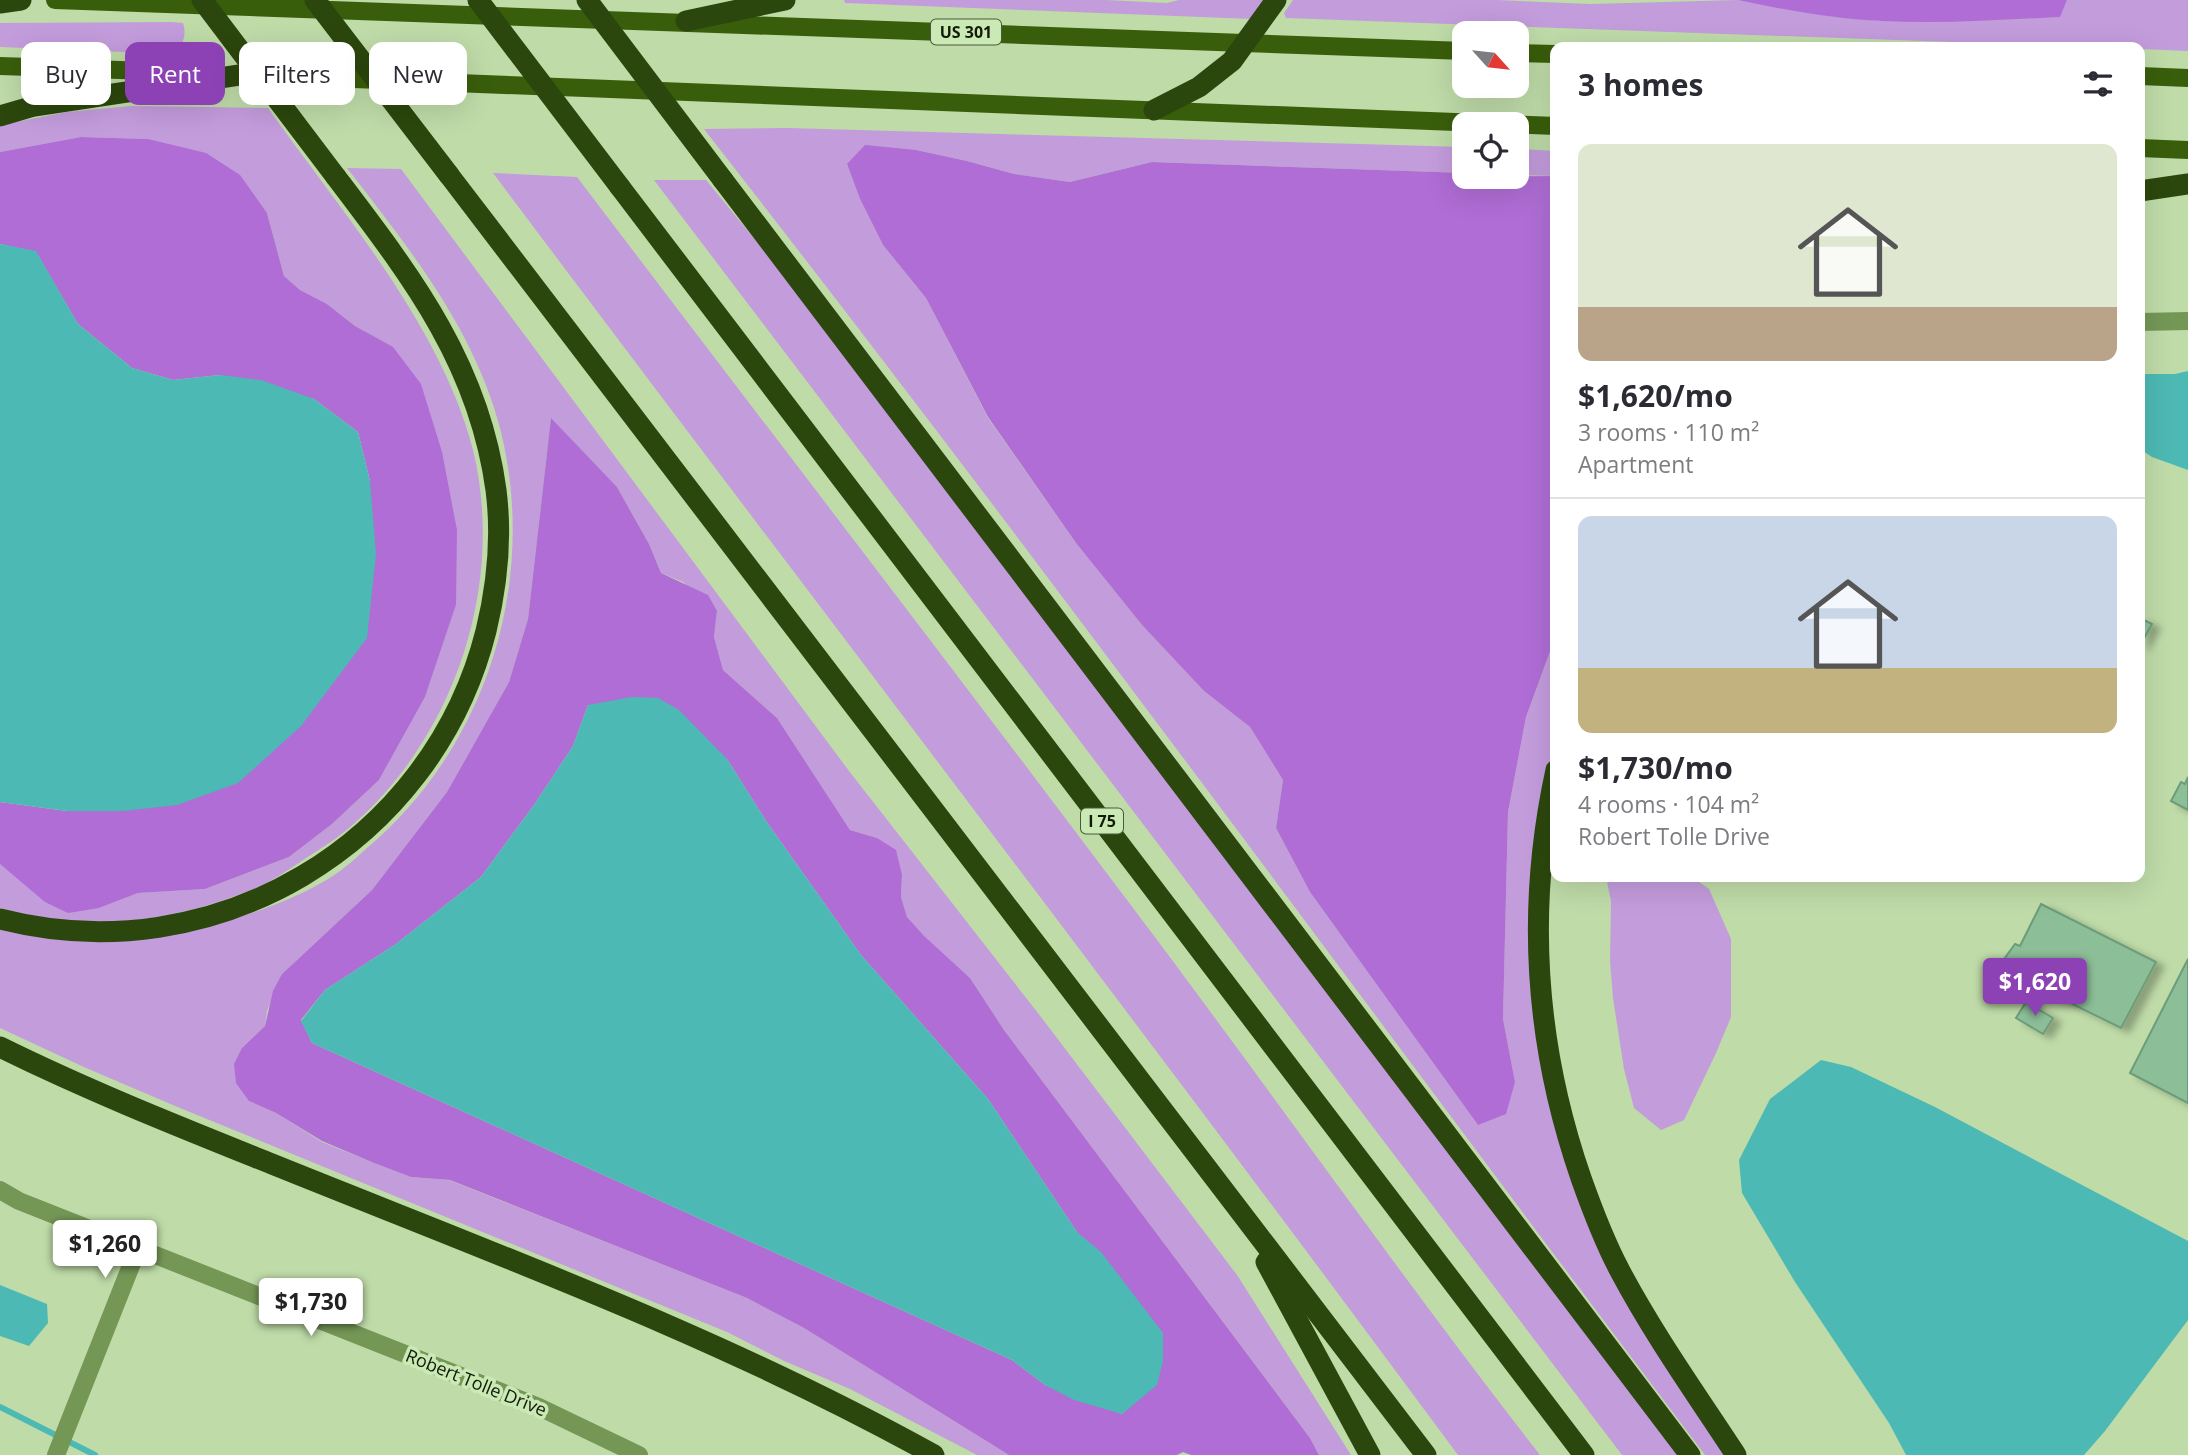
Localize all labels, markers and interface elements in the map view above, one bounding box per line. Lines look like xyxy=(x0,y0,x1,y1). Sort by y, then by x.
road number: US 301 xyxy=(931,20,1001,44)
north arrow xyxy=(1452,21,1530,98)
map controls xyxy=(1452,21,1529,189)
chip: Buy xyxy=(21,42,111,105)
chip: Rent xyxy=(125,42,225,105)
chip: Filters xyxy=(239,42,355,105)
chip: New xyxy=(369,42,467,105)
text: 3 homes xyxy=(1578,64,1703,105)
icon: filters xyxy=(2079,65,2117,103)
button: locate xyxy=(1452,112,1529,189)
icon: home xyxy=(1785,189,1911,315)
text: $1,620/mo xyxy=(1578,375,1733,416)
text: 3 rooms · 110 m² xyxy=(1578,416,1759,448)
text: Apartment xyxy=(1578,448,1694,480)
icon: home xyxy=(1785,561,1911,687)
text: $1,730/mo xyxy=(1578,747,1733,788)
text: 4 rooms · 104 m² xyxy=(1578,788,1759,820)
road number: I 75 xyxy=(1081,808,1123,834)
text: Robert Tolle Drive xyxy=(1578,820,1770,852)
pin: $1,620 xyxy=(1978,958,2092,1018)
text: $1,620 xyxy=(1999,965,2071,997)
pin: $1,260 xyxy=(48,1220,162,1280)
text: $1,260 xyxy=(69,1227,141,1259)
pin: $1,730 xyxy=(254,1278,368,1338)
text: $1,730 xyxy=(275,1285,347,1317)
street label: Robert Tolle Drive xyxy=(402,1343,550,1421)

